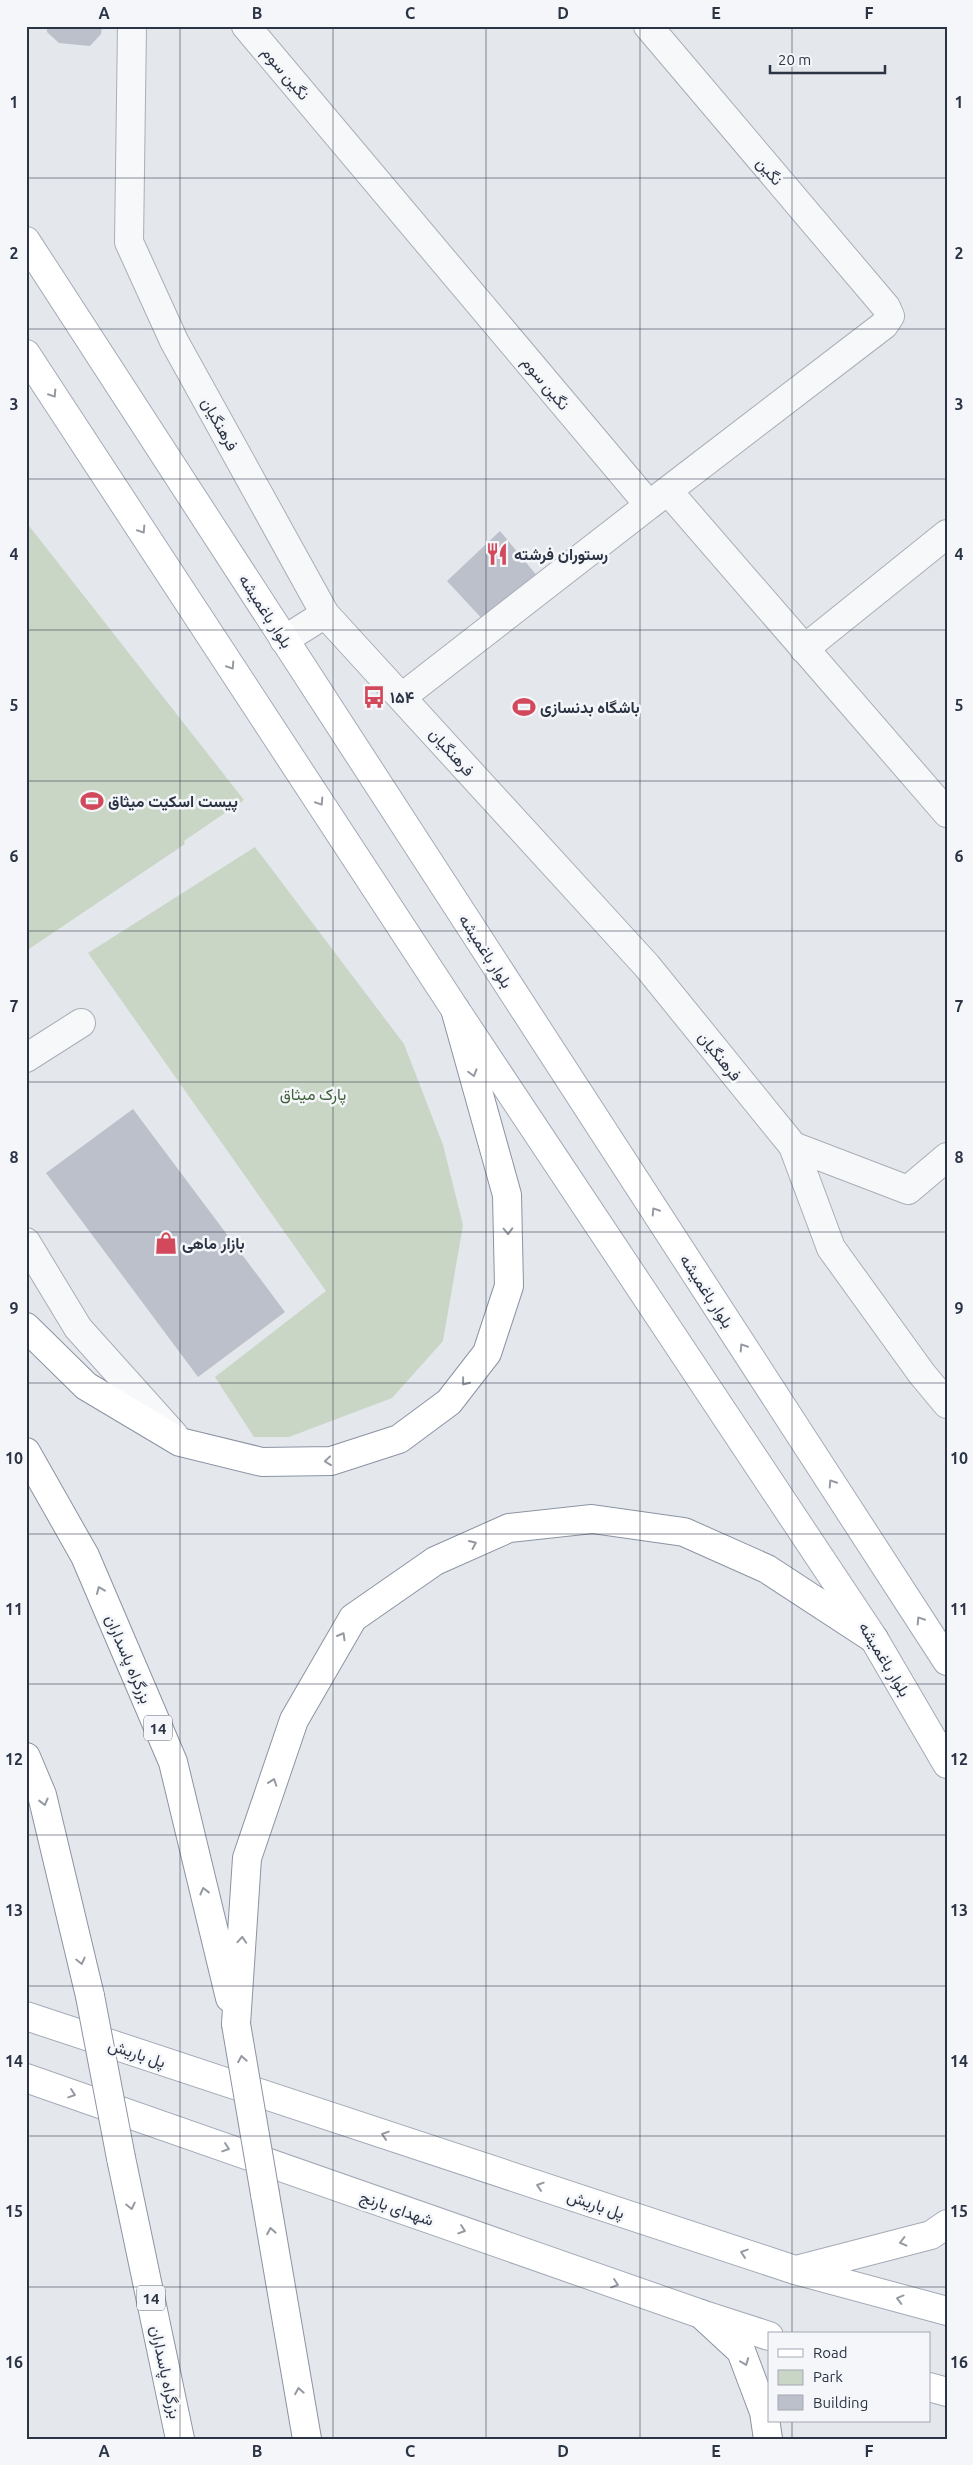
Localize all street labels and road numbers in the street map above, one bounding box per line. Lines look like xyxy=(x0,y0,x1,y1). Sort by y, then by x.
street label: نگین سوم xyxy=(257,43,313,104)
street label: نگین xyxy=(752,153,787,190)
street label: نگین سوم xyxy=(517,353,573,414)
street label: فرهنگیان xyxy=(196,394,242,455)
street label: بلوار باغمیشه xyxy=(234,571,296,652)
street label: فرهنگیان xyxy=(425,725,478,781)
street label: بلوار باغمیشه xyxy=(454,911,516,992)
street label: فرهنگیان xyxy=(693,1028,745,1085)
street label: بلوار باغمیشه xyxy=(675,1251,737,1332)
street label: بزرگراه پاسداران xyxy=(99,1612,156,1707)
street label: بلوار باغمیشه xyxy=(854,1618,914,1701)
road number: 14 xyxy=(144,1716,172,1740)
street label: پل باریش xyxy=(105,2035,168,2074)
street label: پل باریش xyxy=(564,2186,627,2225)
street label: شهدای بارنج xyxy=(357,2187,436,2232)
road number: 14 xyxy=(137,2286,165,2310)
street label: بزرگراه پاسداران xyxy=(144,2324,185,2421)

